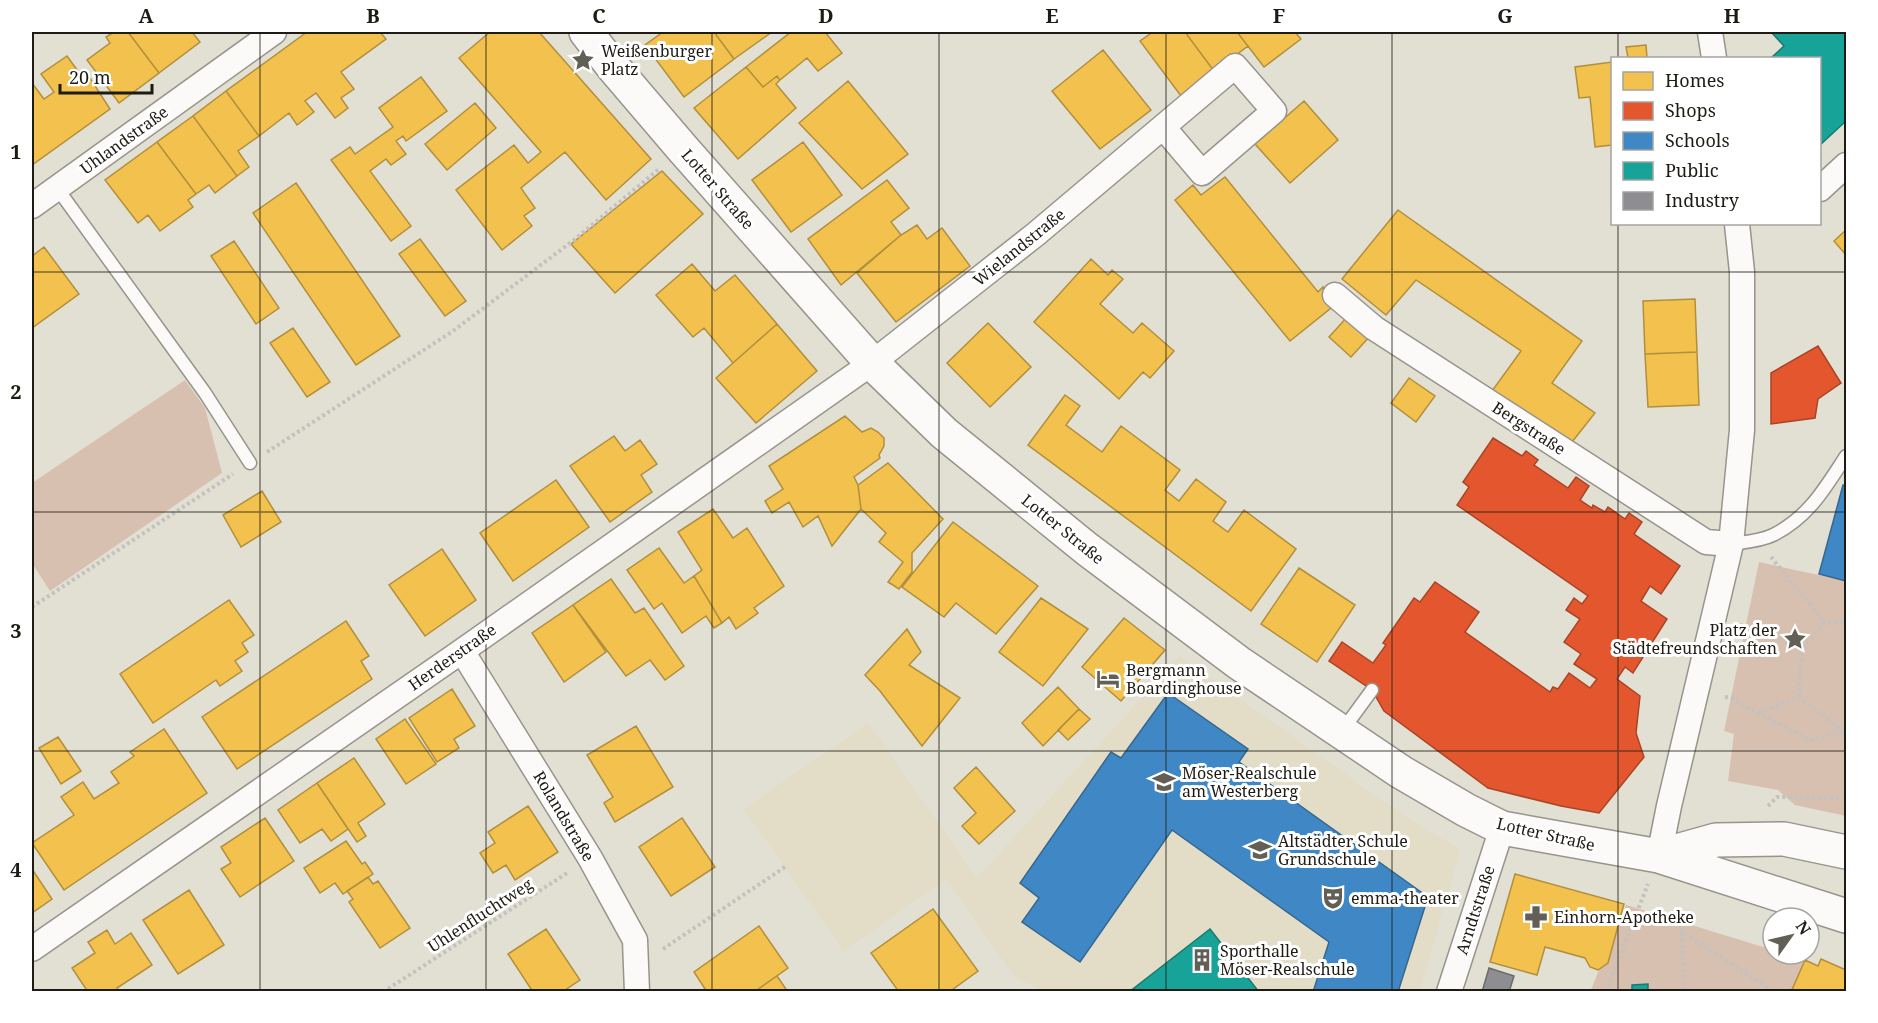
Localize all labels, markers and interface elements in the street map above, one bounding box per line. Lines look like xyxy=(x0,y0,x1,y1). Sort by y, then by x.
text: A xyxy=(138,2,154,29)
text: B xyxy=(366,2,380,29)
text: C xyxy=(592,2,606,29)
text: D xyxy=(818,2,834,29)
text: E xyxy=(1045,2,1059,29)
text: F xyxy=(1273,2,1285,29)
text: G xyxy=(1497,2,1513,29)
text: H xyxy=(1724,2,1740,29)
place label: Weißenburger Platz xyxy=(601,40,712,80)
place icon: Weißenburger Platz xyxy=(570,47,596,73)
scale bar xyxy=(60,57,152,95)
legend xyxy=(1611,57,1821,225)
text: 20 m xyxy=(69,65,111,89)
text: Homes xyxy=(1665,68,1724,92)
text: Shops xyxy=(1665,98,1716,122)
street label: Uhlandstraße xyxy=(76,101,172,179)
text: Schools xyxy=(1665,128,1730,152)
text: 1 xyxy=(10,138,22,165)
street label: Lotter Straße xyxy=(677,144,759,234)
text: Public xyxy=(1665,158,1719,182)
text: Industry xyxy=(1665,188,1740,212)
street label: Wielandstraße xyxy=(968,203,1070,291)
text: 2 xyxy=(10,378,22,405)
street label: Bergstraße xyxy=(1488,396,1570,460)
street label: Lotter Straße xyxy=(1017,489,1109,569)
text: 3 xyxy=(10,617,22,644)
street label: Herderstraße xyxy=(404,619,500,695)
place label: Platz der Städtefreundschaften xyxy=(1613,619,1777,659)
place icon: Platz der Städtefreundschaften xyxy=(1782,626,1808,652)
place label: Bergmann Boardinghouse xyxy=(1126,659,1241,699)
hotel icon: Bergmann Boardinghouse xyxy=(1095,666,1121,692)
place label: Möser-Realschule am Westerberg xyxy=(1182,762,1316,802)
street label: Rolandstraße xyxy=(528,767,600,865)
school or university icon: Möser-Realschule am Westerberg xyxy=(1151,769,1177,795)
street label: Lotter Straße xyxy=(1495,812,1597,856)
place label: Altstädter Schule Grundschule xyxy=(1278,830,1408,870)
school or university icon: Altstädter Schule Grundschule xyxy=(1247,837,1273,863)
text: 4 xyxy=(10,856,22,883)
street label: Arndtstraße xyxy=(1450,863,1500,957)
street label: Uhlenfluchtweg xyxy=(423,873,537,957)
theatre icon: emma-theater xyxy=(1320,885,1346,911)
place label: emma-theater xyxy=(1351,887,1459,909)
pharmacy icon: Einhorn-Apotheke xyxy=(1523,904,1549,930)
place label: Einhorn-Apotheke xyxy=(1554,906,1694,928)
north arrow xyxy=(1761,906,1821,966)
text: N xyxy=(1791,916,1816,939)
place label: Sporthalle Möser-Realschule xyxy=(1220,940,1354,980)
building icon: Sporthalle Möser-Realschule xyxy=(1189,947,1215,973)

